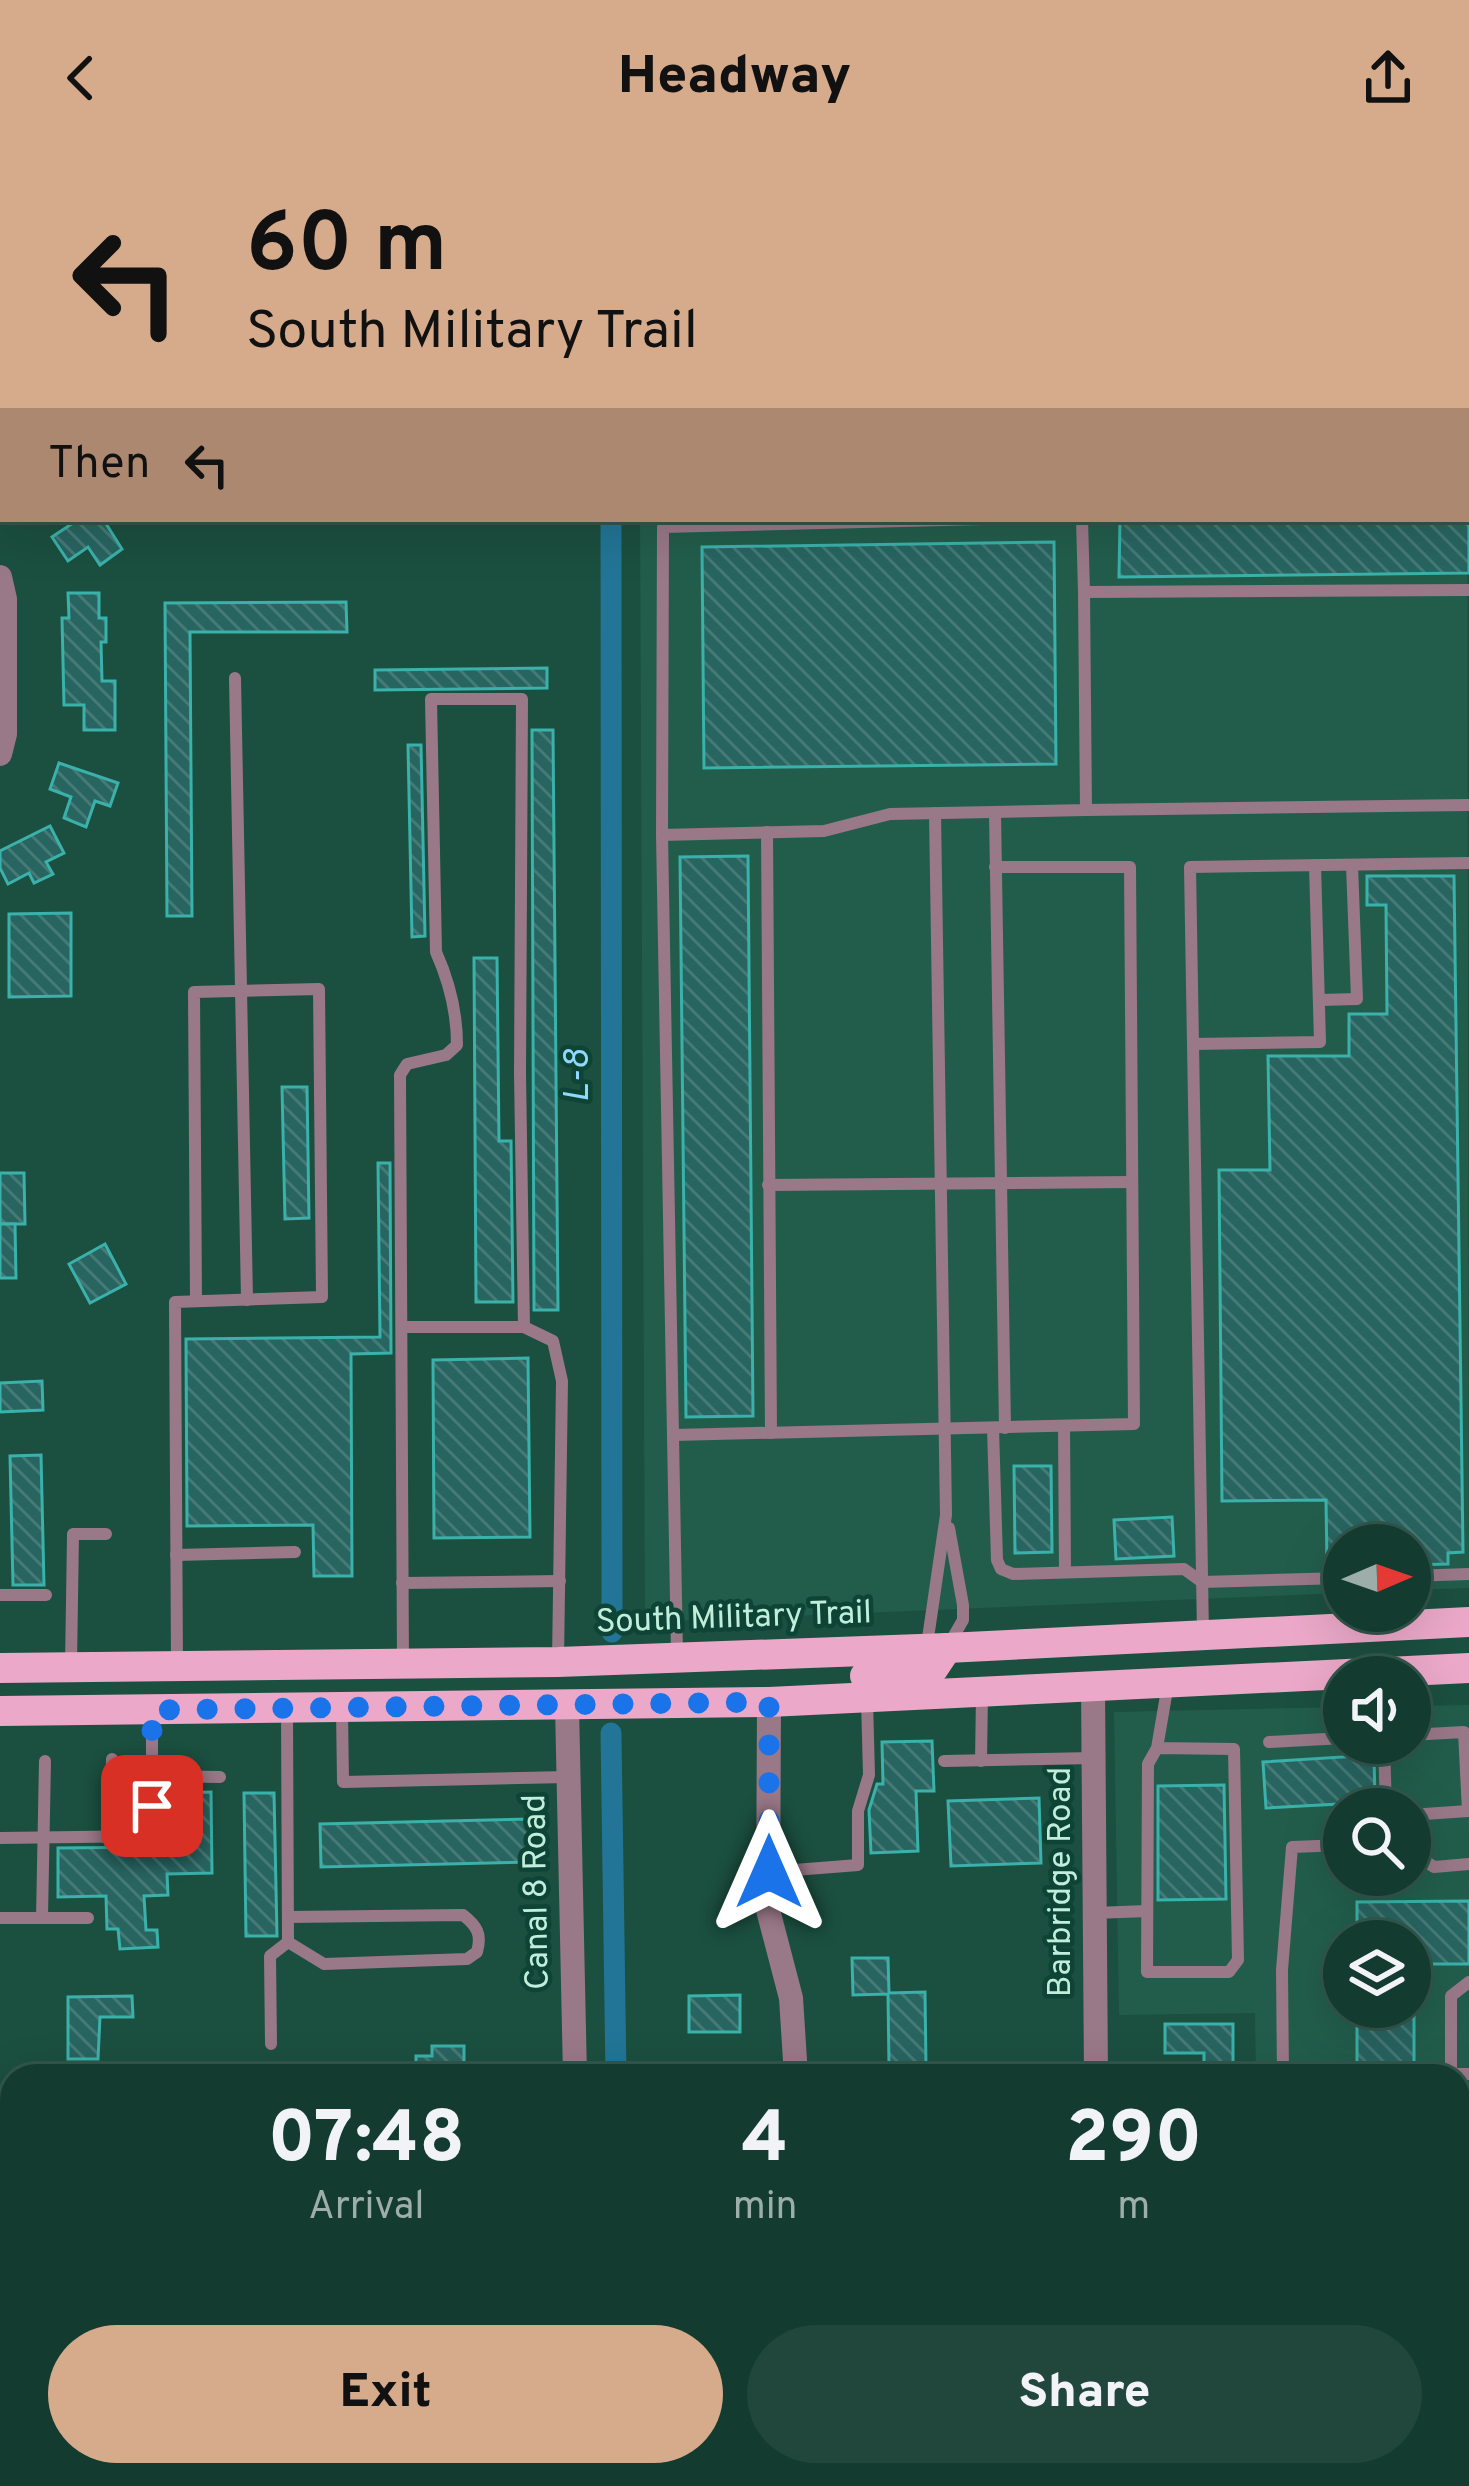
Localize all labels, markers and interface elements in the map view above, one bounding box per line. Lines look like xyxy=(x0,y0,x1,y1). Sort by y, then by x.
text: Headway xyxy=(618,44,851,113)
icon: back xyxy=(48,45,114,111)
icon: share xyxy=(1355,45,1421,111)
text: 60 m xyxy=(246,195,447,301)
icon: left xyxy=(48,204,204,360)
text: South Military Trail xyxy=(246,299,698,368)
icon: left xyxy=(174,432,240,498)
text: Then xyxy=(48,437,150,494)
water label: L-8 xyxy=(556,1049,602,1103)
north arrow xyxy=(1323,1524,1431,1632)
map controls xyxy=(1323,1524,1431,2028)
street label: South Military Trail xyxy=(595,1593,873,1645)
button: sound xyxy=(1323,1656,1431,1764)
pin xyxy=(101,1755,203,1857)
street label: Barbridge Road xyxy=(1041,1767,1083,1997)
icon: arrive xyxy=(119,1773,185,1839)
button: search xyxy=(1323,1788,1431,1896)
street label: Canal 8 Road xyxy=(515,1794,561,1990)
position arrow xyxy=(706,1809,832,1935)
button: layers xyxy=(1323,1920,1431,2028)
text: 07:48 xyxy=(268,2096,465,2188)
text: 4 xyxy=(742,2096,789,2188)
text: 290 xyxy=(1065,2096,1202,2188)
text: Arrival xyxy=(308,2184,424,2233)
text: min xyxy=(733,2184,798,2233)
text: m xyxy=(1117,2184,1150,2233)
button: Exit xyxy=(48,2325,723,2463)
button: Share xyxy=(747,2325,1422,2463)

